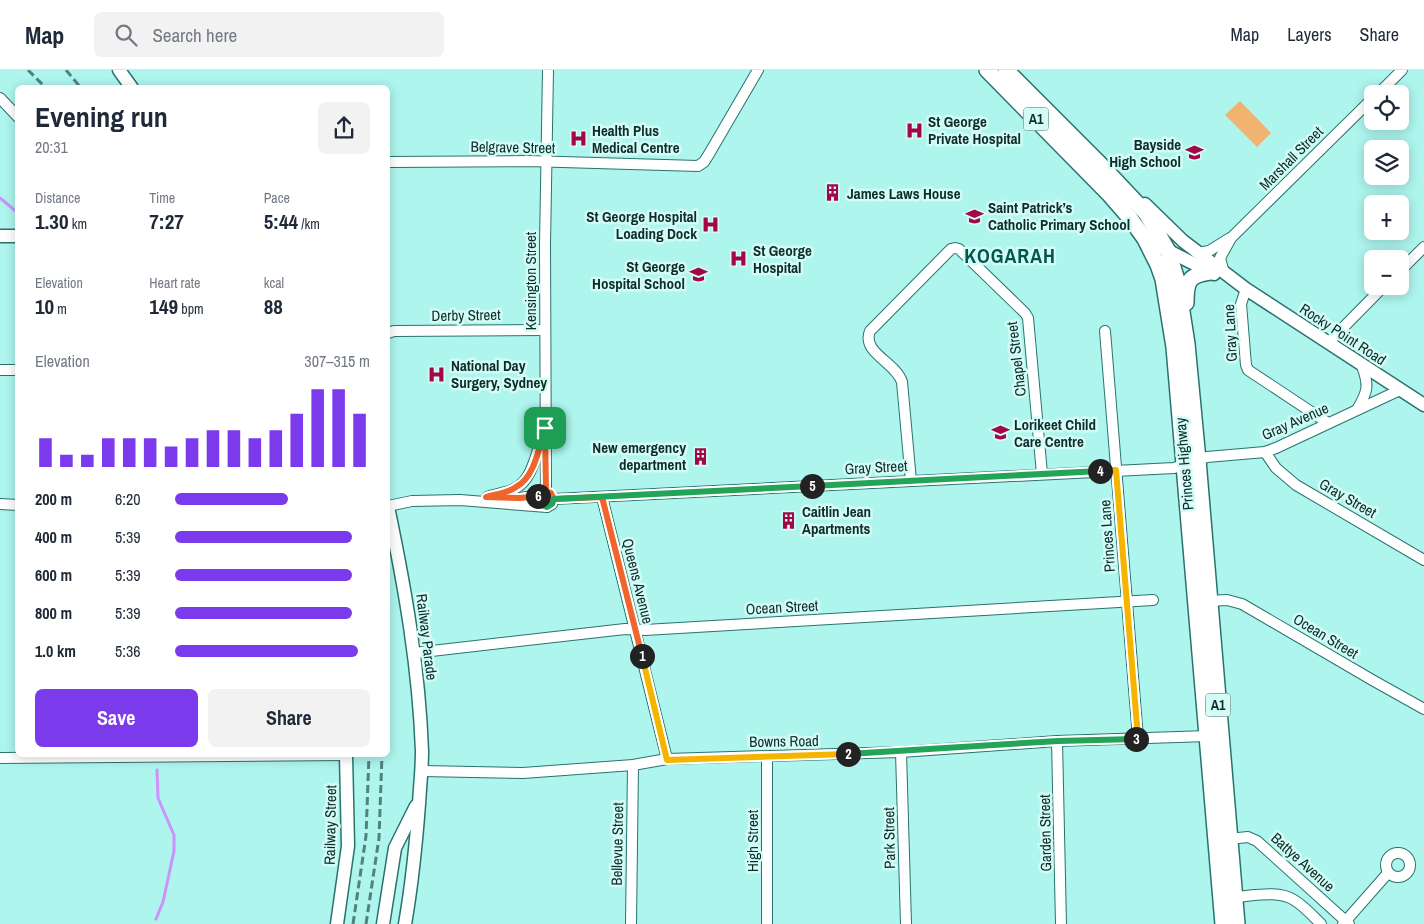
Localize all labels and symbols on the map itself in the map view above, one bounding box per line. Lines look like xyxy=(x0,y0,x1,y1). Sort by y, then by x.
road number: A1 xyxy=(1024,108,1048,131)
place label: St George Private Hospital xyxy=(928,111,1021,149)
place label: Health Plus Medical Centre xyxy=(592,120,680,158)
hospital icon: St George Private Hospital xyxy=(904,120,924,140)
street label: Marshall Street xyxy=(1254,121,1328,195)
hospital icon: Health Plus Medical Centre xyxy=(568,129,588,149)
place label: Bayside High School xyxy=(1109,134,1181,172)
street label: Belgrave Street xyxy=(470,136,556,158)
school or university icon: Bayside High School xyxy=(1185,143,1205,163)
building icon: James Laws House xyxy=(823,183,843,203)
place label: James Laws House xyxy=(847,183,961,204)
place label: Saint Patrick’s Catholic Primary School xyxy=(988,197,1130,235)
place label: St George Hospital Loading Dock xyxy=(586,206,697,244)
school or university icon: Saint Patrick’s Catholic Primary School xyxy=(964,206,984,226)
hospital icon: St George Hospital Loading Dock xyxy=(701,215,721,235)
street label: Kensington Street xyxy=(520,231,541,330)
place label: St George Hospital xyxy=(753,240,812,278)
district label: KOGARAH xyxy=(964,242,1056,269)
hospital icon: St George Hospital xyxy=(729,249,749,269)
place label: St George Hospital School xyxy=(592,256,685,294)
school or university icon: St George Hospital School xyxy=(689,265,709,285)
street label: Rocky Point Road xyxy=(1296,298,1390,370)
street label: Derby Street xyxy=(431,304,501,326)
street label: Gray Lane xyxy=(1218,304,1242,362)
street label: Chapel Street xyxy=(1001,320,1031,398)
place label: National Day Surgery, Sydney xyxy=(451,355,547,393)
hospital icon: National Day Surgery, Sydney xyxy=(427,364,447,384)
street label: Gray Avenue xyxy=(1258,397,1332,445)
pin xyxy=(524,407,566,449)
place label: Lorikeet Child Care Centre xyxy=(1014,414,1096,452)
street label: Princes Highway xyxy=(1169,416,1199,511)
school or university icon: Lorikeet Child Care Centre xyxy=(990,423,1010,443)
place label: New emergency department xyxy=(592,437,686,475)
building icon: New emergency department xyxy=(690,446,710,466)
street label: Gray Street xyxy=(844,455,909,479)
pin: 4 xyxy=(1088,458,1112,484)
street label: Gray Street xyxy=(1316,473,1381,523)
pin: 5 xyxy=(800,474,824,498)
pin: 6 xyxy=(526,484,550,508)
street label: Princes Lane xyxy=(1094,499,1120,573)
place label: Caitlin Jean Apartments xyxy=(802,501,871,539)
building icon: Caitlin Jean Apartments xyxy=(778,510,798,530)
street label: Queens Avenue xyxy=(617,536,659,626)
street label: Railway Parade xyxy=(411,593,443,682)
street label: Ocean Street xyxy=(745,595,819,619)
street label: Ocean Street xyxy=(1290,608,1363,664)
pin: 1 xyxy=(630,644,654,668)
road number: A1 xyxy=(1206,694,1230,716)
pin: 3 xyxy=(1124,726,1148,752)
street label: Bowns Road xyxy=(749,730,819,752)
pin: 2 xyxy=(836,742,860,766)
street label: Railway Street xyxy=(319,784,341,865)
street label: Garden Street xyxy=(1034,794,1056,872)
street label: Bellevue Street xyxy=(606,802,628,886)
street label: Park Street xyxy=(878,806,900,869)
street label: High Street xyxy=(742,809,763,872)
street label: Battye Avenue xyxy=(1267,828,1340,896)

